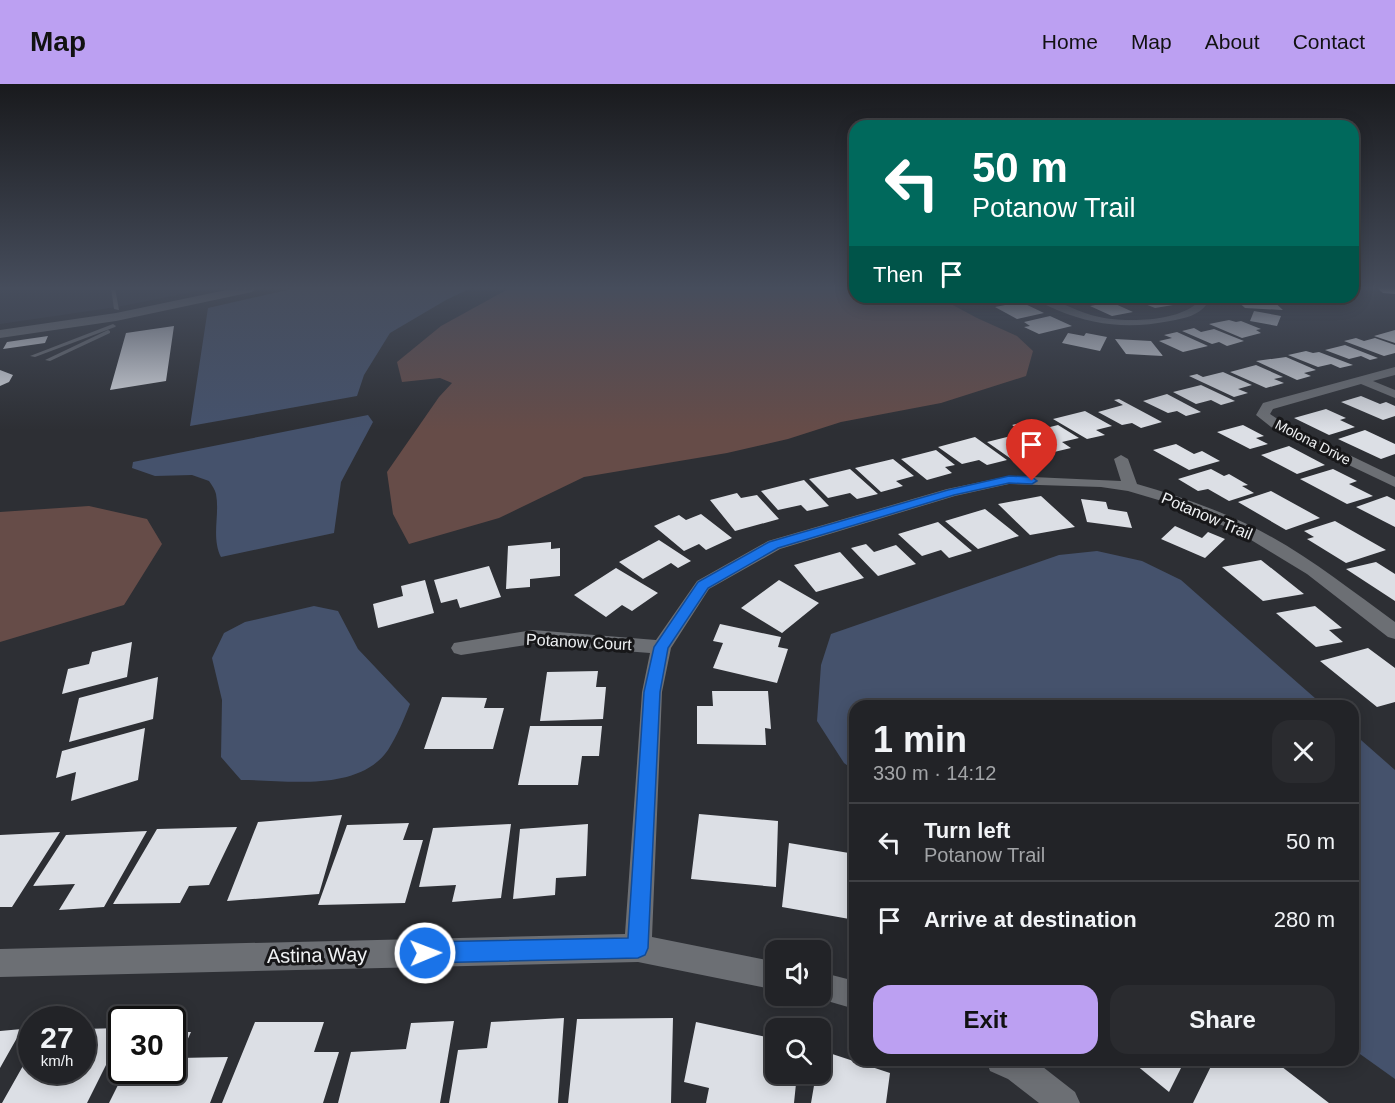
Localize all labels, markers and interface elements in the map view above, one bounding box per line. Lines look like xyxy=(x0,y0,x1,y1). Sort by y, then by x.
text: Map xyxy=(30,26,86,57)
text: Home xyxy=(1042,30,1098,53)
text: Map xyxy=(1131,30,1172,53)
text: About xyxy=(1205,30,1260,53)
text: Contact xyxy=(1293,30,1365,53)
icon: left xyxy=(873,144,951,222)
text: 50 m xyxy=(972,144,1068,191)
text: Potanow Trail xyxy=(972,193,1136,223)
icon: arrive xyxy=(935,258,968,291)
text: Then xyxy=(873,262,923,287)
street label: Molona Drive xyxy=(1273,416,1354,468)
pin xyxy=(1006,419,1057,481)
icon: arrive xyxy=(1015,428,1048,461)
street label: Potanow Trail xyxy=(1159,489,1255,543)
street label: Potanow Court xyxy=(526,631,633,653)
text: 1 min xyxy=(873,719,967,760)
button: close xyxy=(1272,720,1335,783)
text: 330 m · 14:12 xyxy=(873,762,996,784)
text: Turn left xyxy=(924,818,1010,843)
icon: left xyxy=(873,826,906,859)
text: 50 m xyxy=(1286,829,1335,854)
text: Potanow Trail xyxy=(924,844,1045,866)
icon: arrive xyxy=(873,904,906,937)
text: Arrive at destination xyxy=(924,907,1137,932)
text: 280 m xyxy=(1274,907,1335,932)
position arrow xyxy=(393,921,457,985)
map controls xyxy=(765,940,831,1084)
button: sound xyxy=(765,940,831,1006)
street label: Astina Way xyxy=(267,943,367,967)
button: Exit xyxy=(873,985,1098,1054)
button: Share xyxy=(1110,985,1335,1054)
speed limit sign: 30 xyxy=(108,1006,186,1084)
button: search xyxy=(765,1018,831,1084)
text: 27 xyxy=(40,1021,74,1054)
text: km/h xyxy=(41,1052,73,1069)

